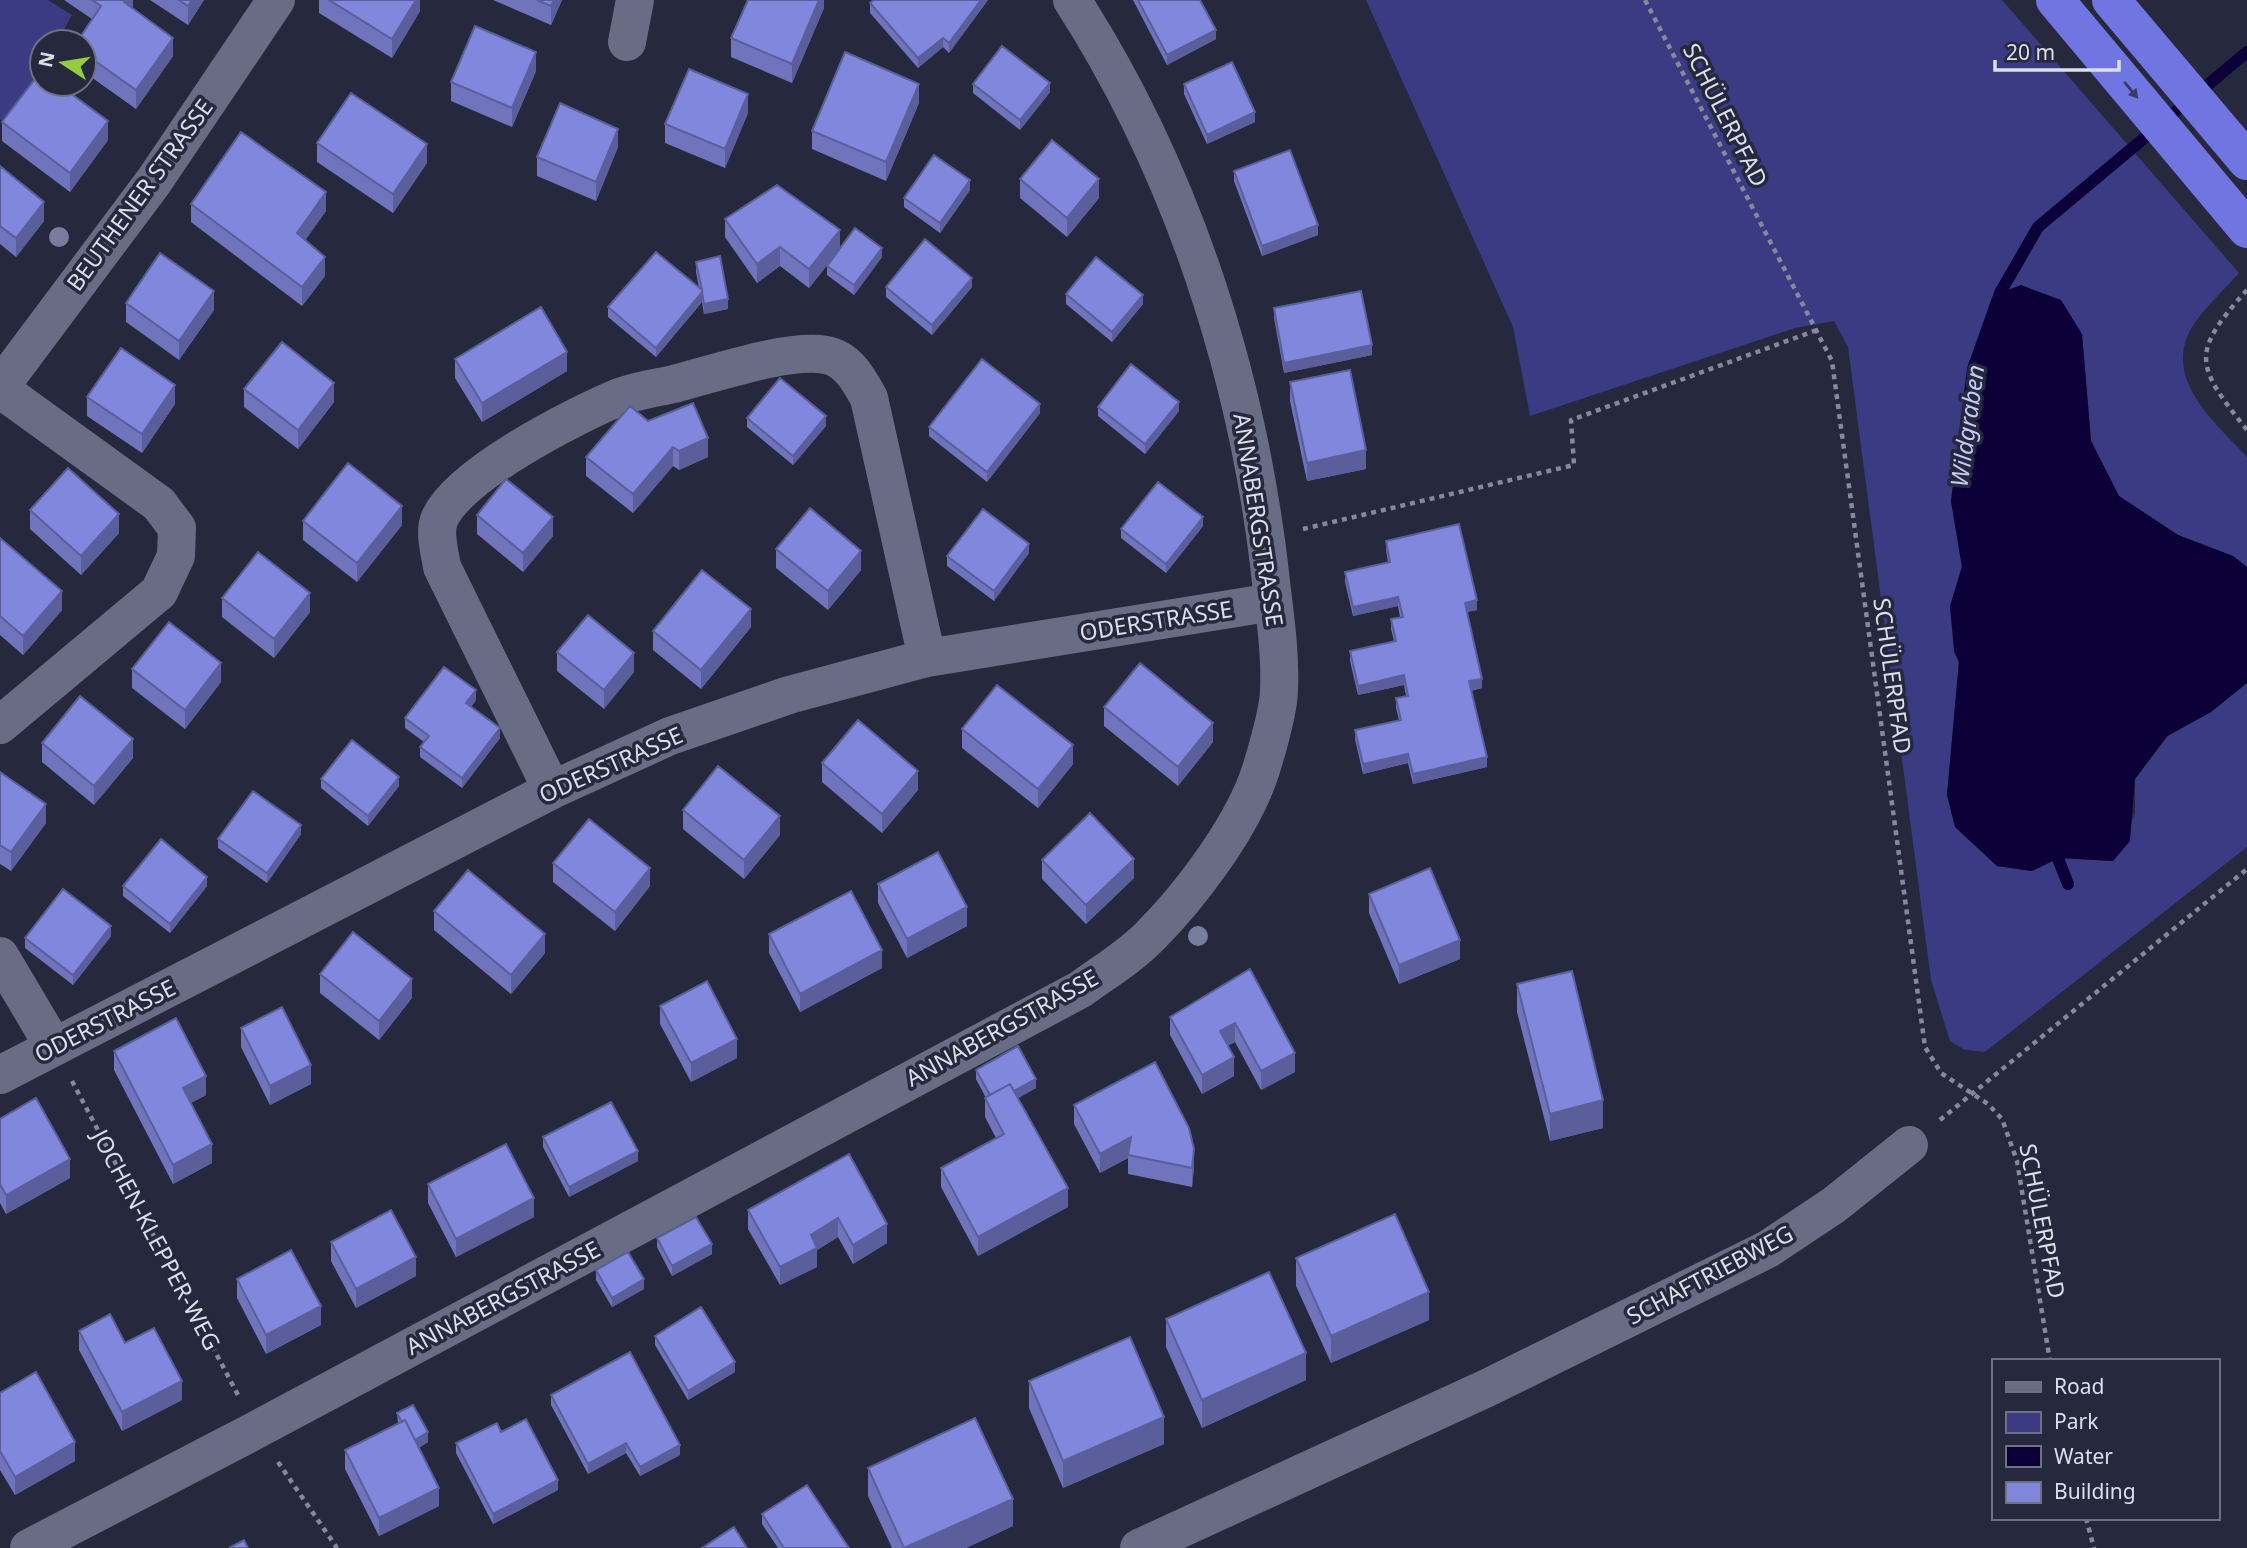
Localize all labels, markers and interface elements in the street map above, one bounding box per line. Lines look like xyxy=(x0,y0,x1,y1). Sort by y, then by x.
north arrow xyxy=(28,28,98,98)
scale bar xyxy=(1995,28,2119,72)
street label: SCHÜLERPFAD xyxy=(1676,37,1776,192)
text: 20 m xyxy=(2006,38,2055,66)
text: N xyxy=(32,49,61,70)
one-way arrow xyxy=(2123,81,2138,99)
street label: BEUTHENER STRASSE xyxy=(59,92,220,297)
water label: Wildgraben xyxy=(1942,362,1991,489)
street label: ANNABERGSTRASSE xyxy=(1226,411,1292,629)
street label: ODERSTRASSE xyxy=(1077,592,1235,648)
street label: SCHÜLERPFAD xyxy=(1866,596,1920,756)
street label: ODERSTRASSE xyxy=(534,718,688,810)
street label: ANNABERGSTRASSE xyxy=(899,961,1104,1093)
street label: ODERSTRASSE xyxy=(29,971,181,1069)
street label: JOCHEN-KLEPPER-WEG xyxy=(84,1122,229,1356)
street label: SCHÜLERPFAD xyxy=(2012,1141,2074,1301)
street label: SCHAFTRIEBWEG xyxy=(1621,1217,1798,1332)
street label: ANNABERGSTRASSE xyxy=(400,1232,605,1362)
legend xyxy=(1992,1359,2219,1520)
text: Road xyxy=(2054,1372,2104,1400)
text: Park xyxy=(2054,1407,2099,1435)
text: Water xyxy=(2054,1442,2113,1470)
text: Building xyxy=(2054,1477,2136,1505)

